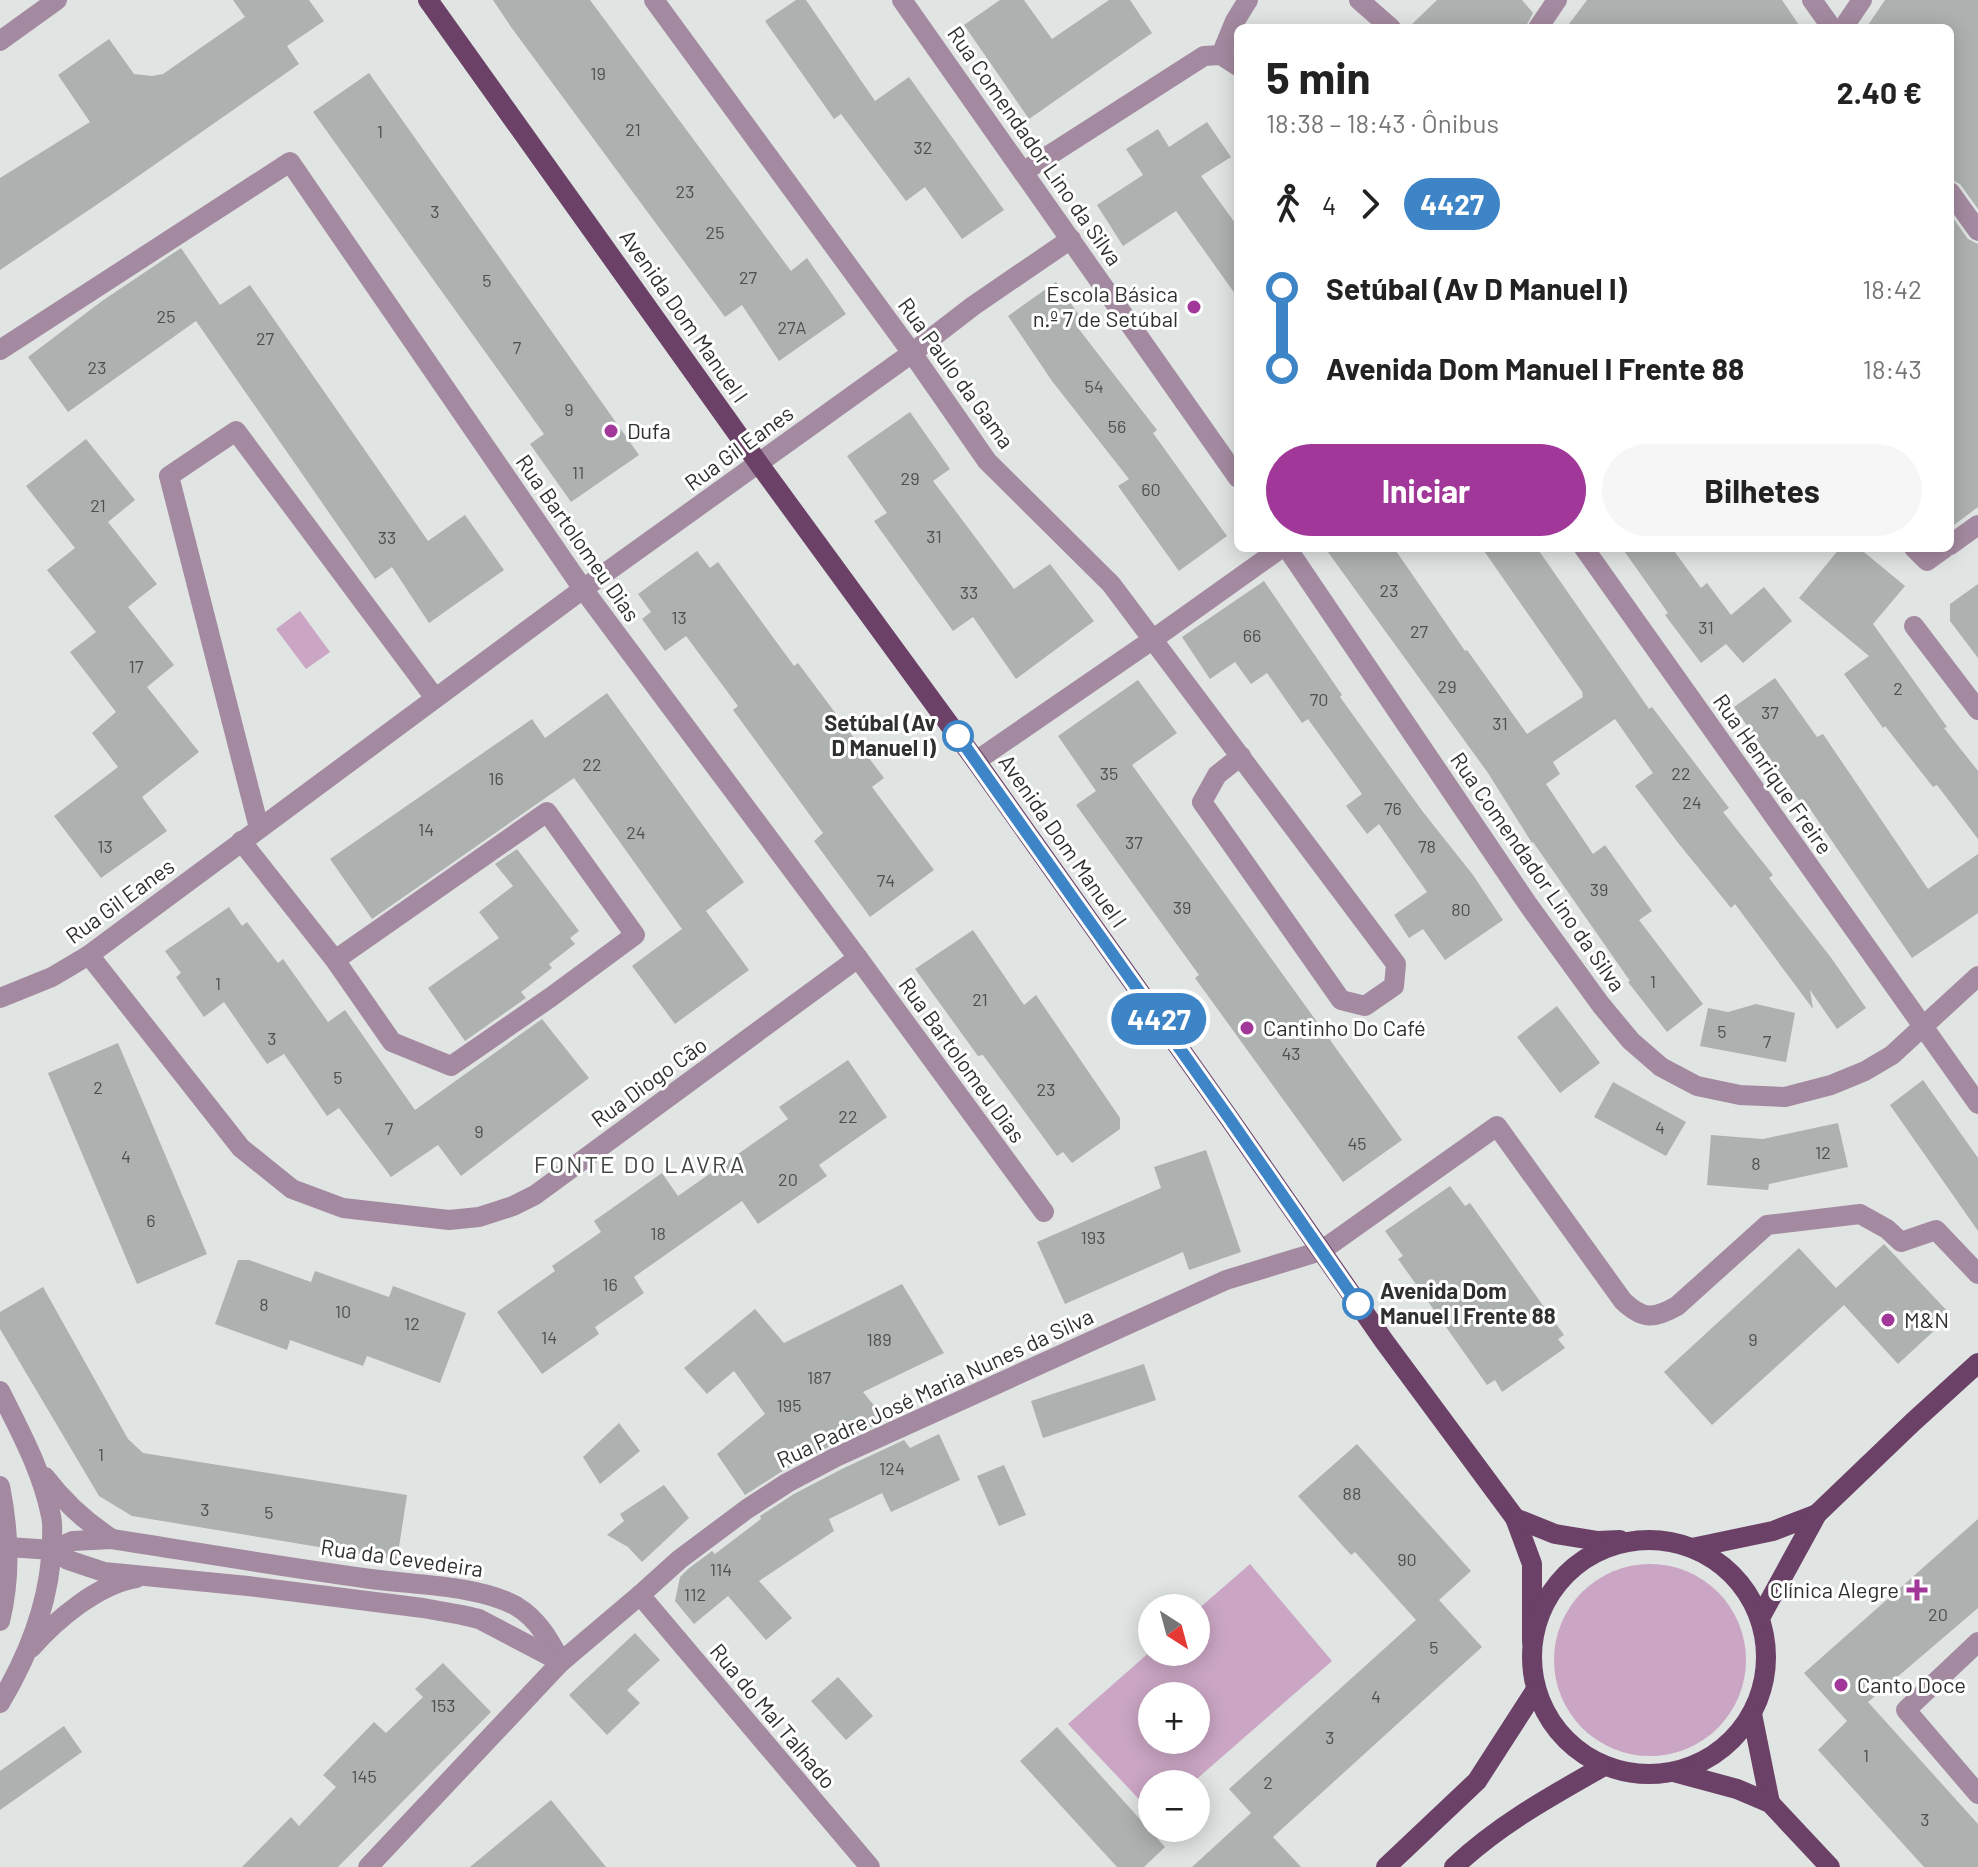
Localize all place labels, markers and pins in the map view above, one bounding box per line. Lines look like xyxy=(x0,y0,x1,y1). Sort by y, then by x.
place label: Escola Básica n.º 7 de Setúbal xyxy=(1033,280,1178,331)
marker: Escola Básica n.º 7 de Setúbal xyxy=(1185,298,1203,316)
place label: Dufa xyxy=(627,417,671,443)
marker: Dufa xyxy=(602,422,620,440)
place label: Setúbal (Av D Manuel I) xyxy=(824,709,936,760)
marker: Setúbal (Av D Manuel I) xyxy=(943,721,973,751)
place label: Cantinho Do Café xyxy=(1263,1014,1426,1040)
marker: Cantinho Do Café xyxy=(1238,1019,1256,1037)
place label: Avenida Dom Manuel I Frente 88 xyxy=(1380,1277,1556,1328)
marker: Avenida Dom Manuel I Frente 88 xyxy=(1343,1289,1373,1319)
place label: M&N xyxy=(1904,1306,1949,1332)
marker: M&N xyxy=(1879,1311,1897,1329)
place label: Clínica Alegre xyxy=(1770,1576,1899,1602)
marker: Clínica Alegre xyxy=(1906,1579,1928,1601)
place label: Canto Doce xyxy=(1857,1671,1966,1697)
marker: Canto Doce xyxy=(1832,1676,1850,1694)

